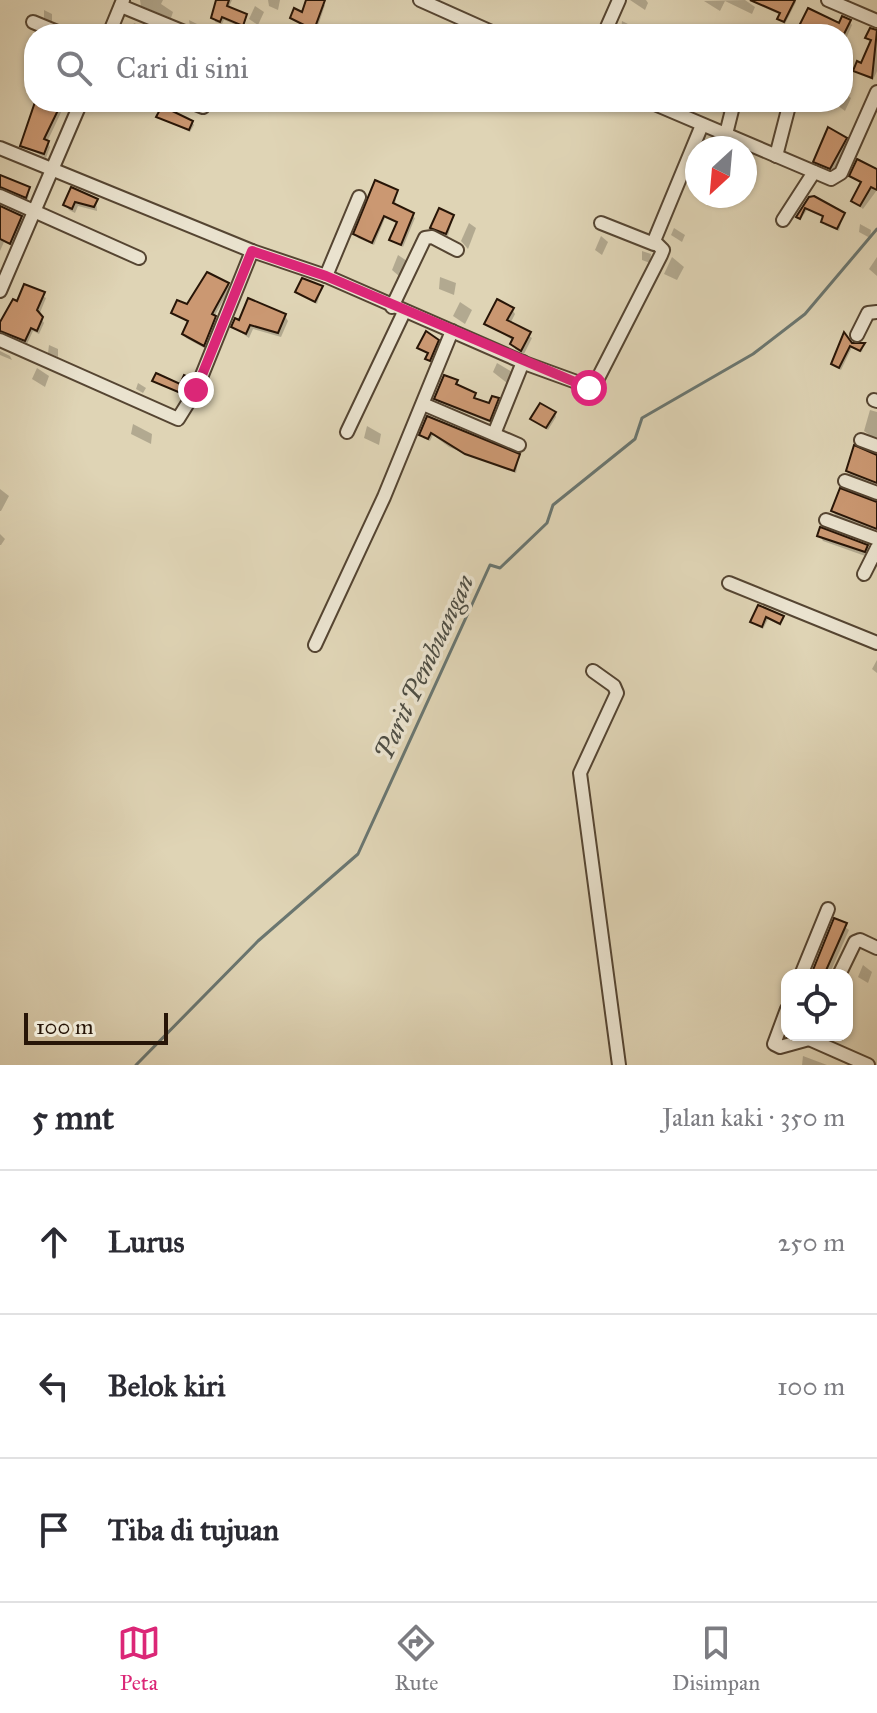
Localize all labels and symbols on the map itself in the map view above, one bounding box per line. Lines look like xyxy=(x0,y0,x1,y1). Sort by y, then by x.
north arrow xyxy=(685,136,757,208)
route start xyxy=(571,370,607,406)
route end xyxy=(178,372,214,408)
water label: Parit Pembuangan xyxy=(367,569,481,765)
scale bar xyxy=(24,1009,168,1045)

